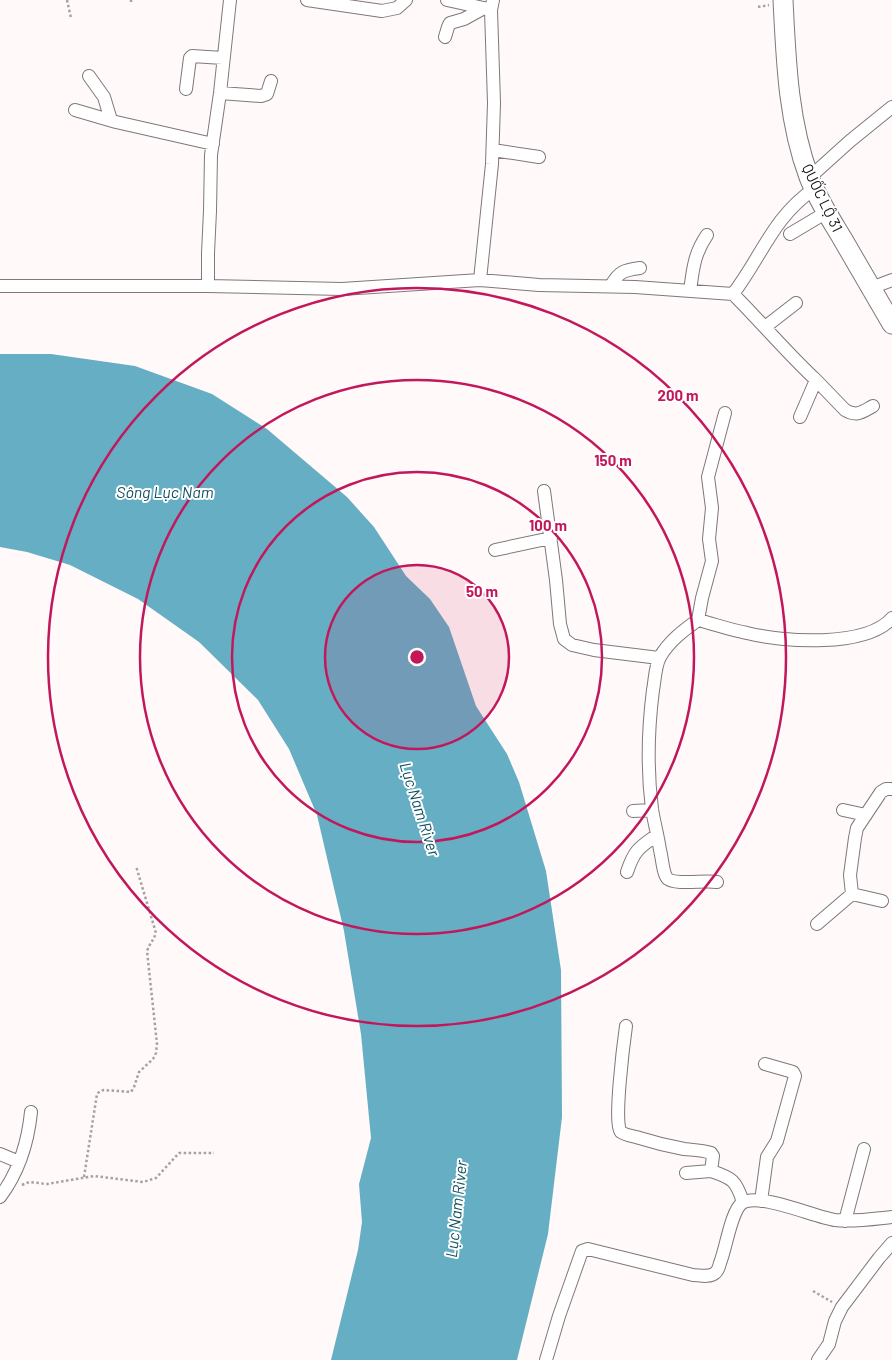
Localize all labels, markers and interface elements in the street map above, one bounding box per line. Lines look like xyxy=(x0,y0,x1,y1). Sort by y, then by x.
street label: QUỐC LỘ 31 xyxy=(799,160,848,234)
text: 200 m xyxy=(657,386,699,404)
text: 150 m xyxy=(594,451,632,469)
water label: Sông Lục Nam xyxy=(116,482,214,501)
text: 100 m xyxy=(529,516,567,534)
text: 50 m xyxy=(466,582,498,600)
centre of rings xyxy=(408,648,426,666)
water label: Lục Nam River xyxy=(396,759,445,860)
water label: Lục Nam River xyxy=(441,1158,470,1259)

